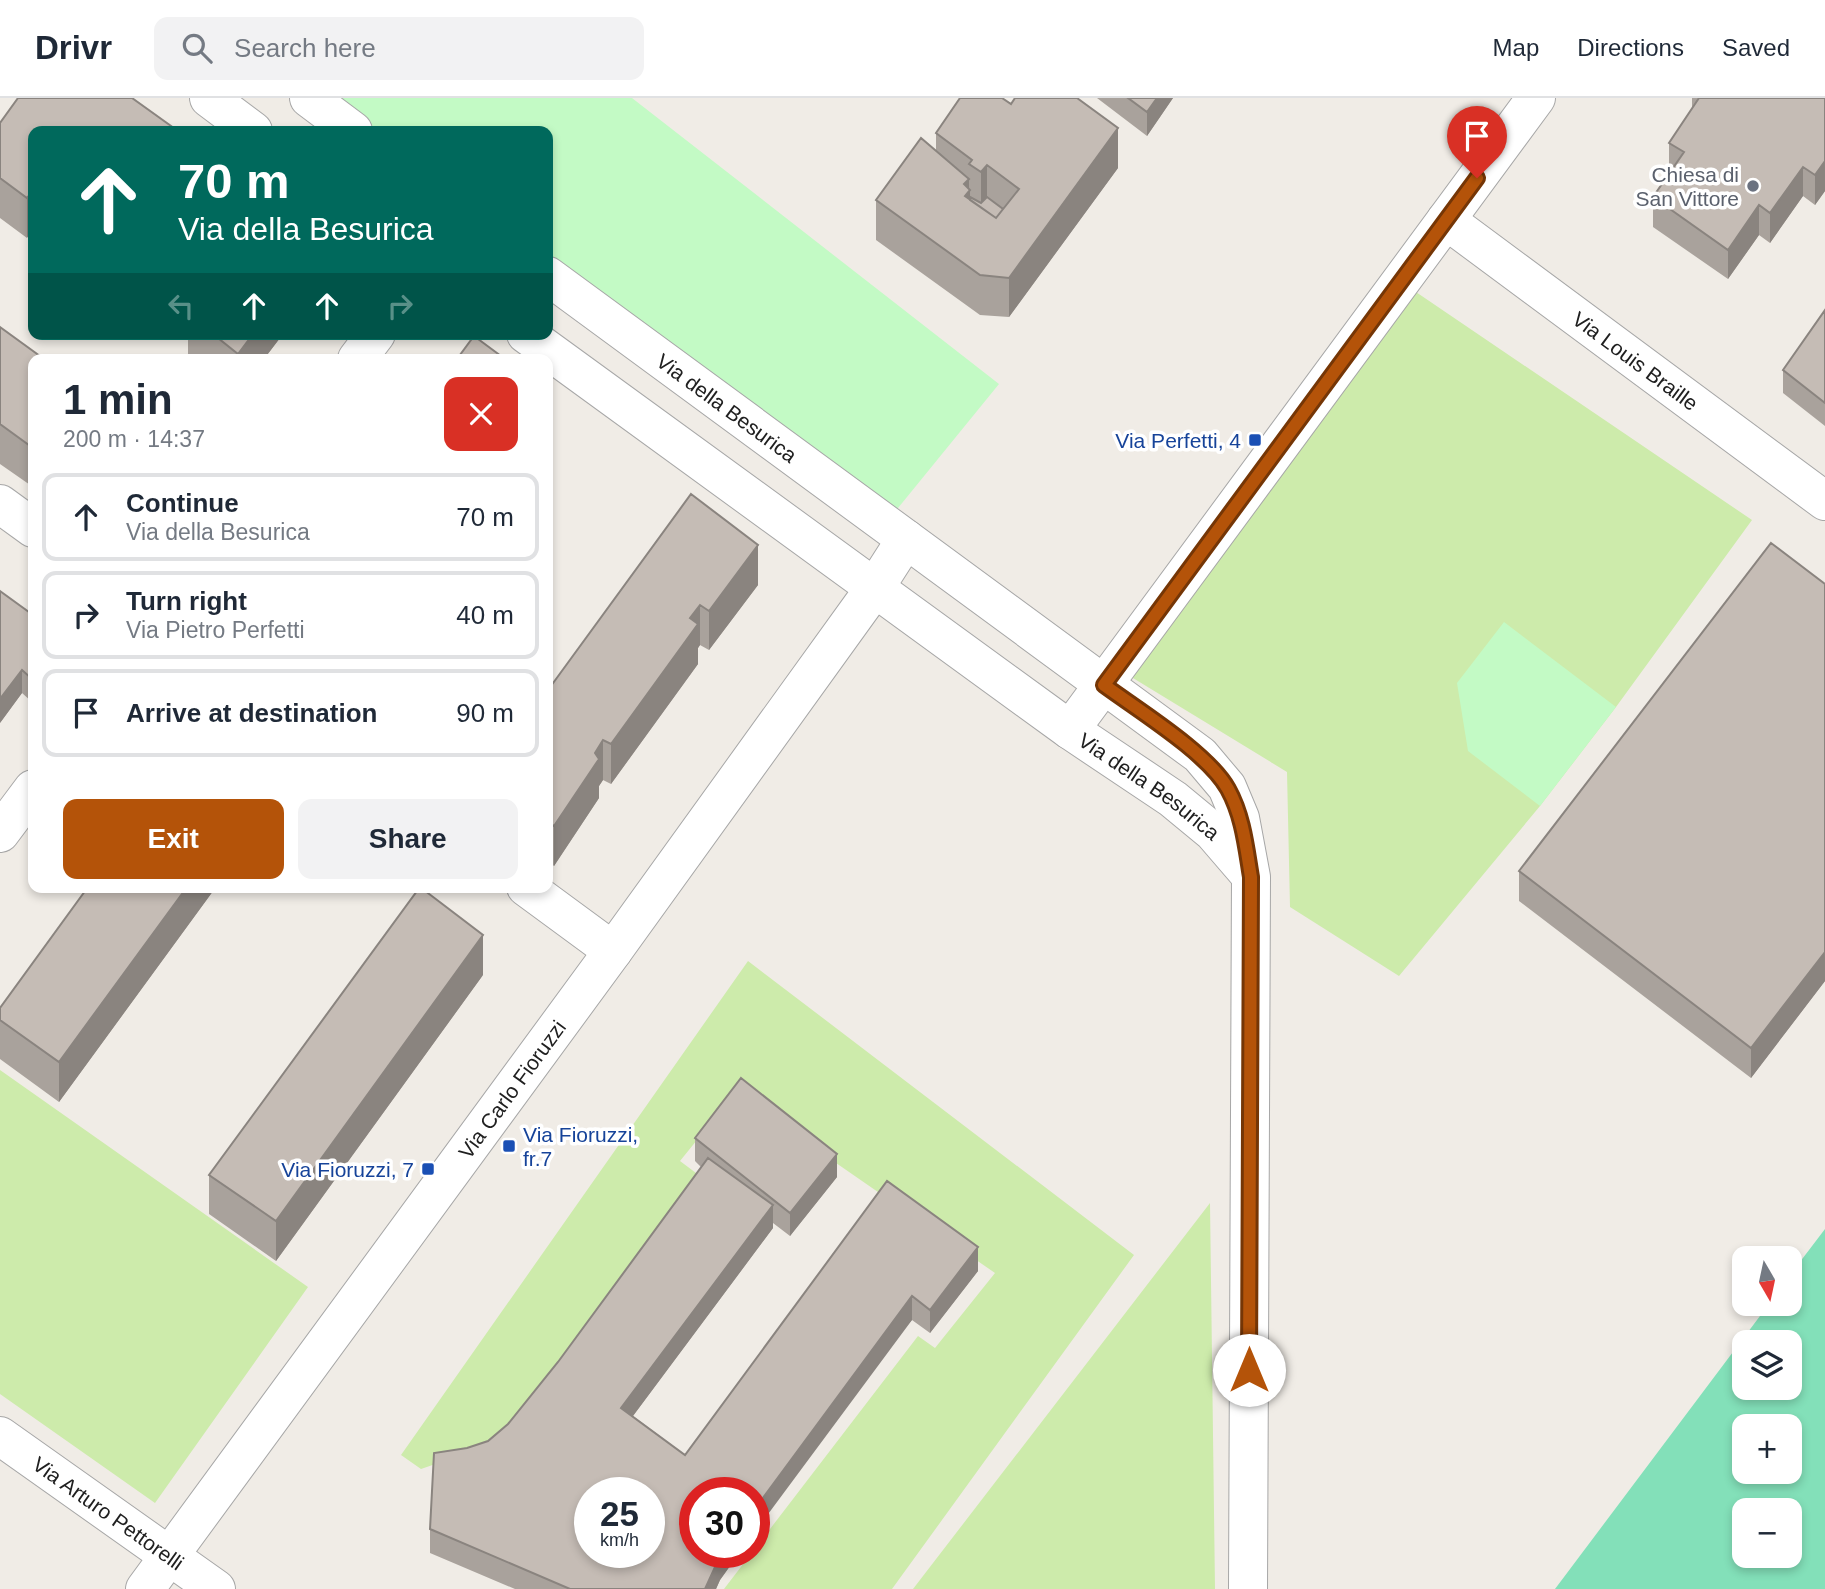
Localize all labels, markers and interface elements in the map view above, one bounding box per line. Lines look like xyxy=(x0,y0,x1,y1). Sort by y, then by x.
search box xyxy=(154,17,644,80)
text: Drivr xyxy=(35,29,112,66)
icon: search xyxy=(178,29,216,67)
text: Search here xyxy=(234,33,376,63)
text: Map xyxy=(1493,34,1539,61)
text: Directions xyxy=(1577,34,1684,61)
text: Saved xyxy=(1722,34,1790,61)
pin xyxy=(1447,106,1507,178)
icon: arrive xyxy=(1458,117,1496,155)
icon: ahead xyxy=(63,154,154,245)
text: 70 m xyxy=(178,154,290,208)
place label: Chiesa di San Vittore xyxy=(1635,163,1739,210)
marker: Chiesa di San Vittore xyxy=(1745,178,1761,194)
text: Via della Besurica xyxy=(178,211,434,247)
icon: left xyxy=(162,287,200,325)
icon: ahead xyxy=(235,287,273,325)
icon: ahead xyxy=(308,287,346,325)
icon: right xyxy=(381,287,419,325)
street label: Via Louis Braille xyxy=(1568,307,1703,415)
street label: Via della Besurica xyxy=(652,348,802,467)
text: 1 min xyxy=(63,376,173,423)
button: close xyxy=(444,377,518,451)
text: 200 m · 14:37 xyxy=(63,426,205,452)
place label: Via Perfetti, 4 xyxy=(1115,429,1241,452)
marker: Via Perfetti, 4 xyxy=(1247,432,1263,448)
text: Continue xyxy=(126,488,239,518)
icon: ahead xyxy=(67,498,105,536)
text: 70 m xyxy=(456,502,514,532)
text: Via della Besurica xyxy=(126,519,310,545)
text: Turn right xyxy=(126,586,247,616)
icon: right xyxy=(67,596,105,634)
text: 40 m xyxy=(456,600,514,630)
text: Via Pietro Perfetti xyxy=(126,617,305,643)
icon: arrive xyxy=(67,694,105,732)
text: Arrive at destination xyxy=(126,698,377,728)
text: 90 m xyxy=(456,698,514,728)
street label: Via della Besurica xyxy=(1075,728,1225,844)
button: Exit xyxy=(63,799,284,879)
button: Share xyxy=(298,799,518,879)
street label: Via Carlo Fioruzzi xyxy=(454,1016,570,1163)
place label: Via Fioruzzi, fr.7 xyxy=(523,1123,638,1170)
marker: Via Fioruzzi, fr.7 xyxy=(501,1138,517,1154)
place label: Via Fioruzzi, 7 xyxy=(281,1158,414,1181)
marker: Via Fioruzzi, 7 xyxy=(420,1161,436,1177)
north arrow xyxy=(1732,1246,1802,1316)
map controls xyxy=(1732,1246,1802,1568)
button: layers xyxy=(1732,1330,1802,1400)
position arrow xyxy=(1212,1333,1286,1407)
button: + xyxy=(1732,1414,1802,1484)
street label: Via Arturo Pettorelli xyxy=(29,1452,188,1574)
speed limit sign: 30 xyxy=(679,1477,770,1568)
text: 25 xyxy=(600,1494,639,1533)
button: − xyxy=(1732,1498,1802,1568)
text: km/h xyxy=(600,1530,639,1550)

